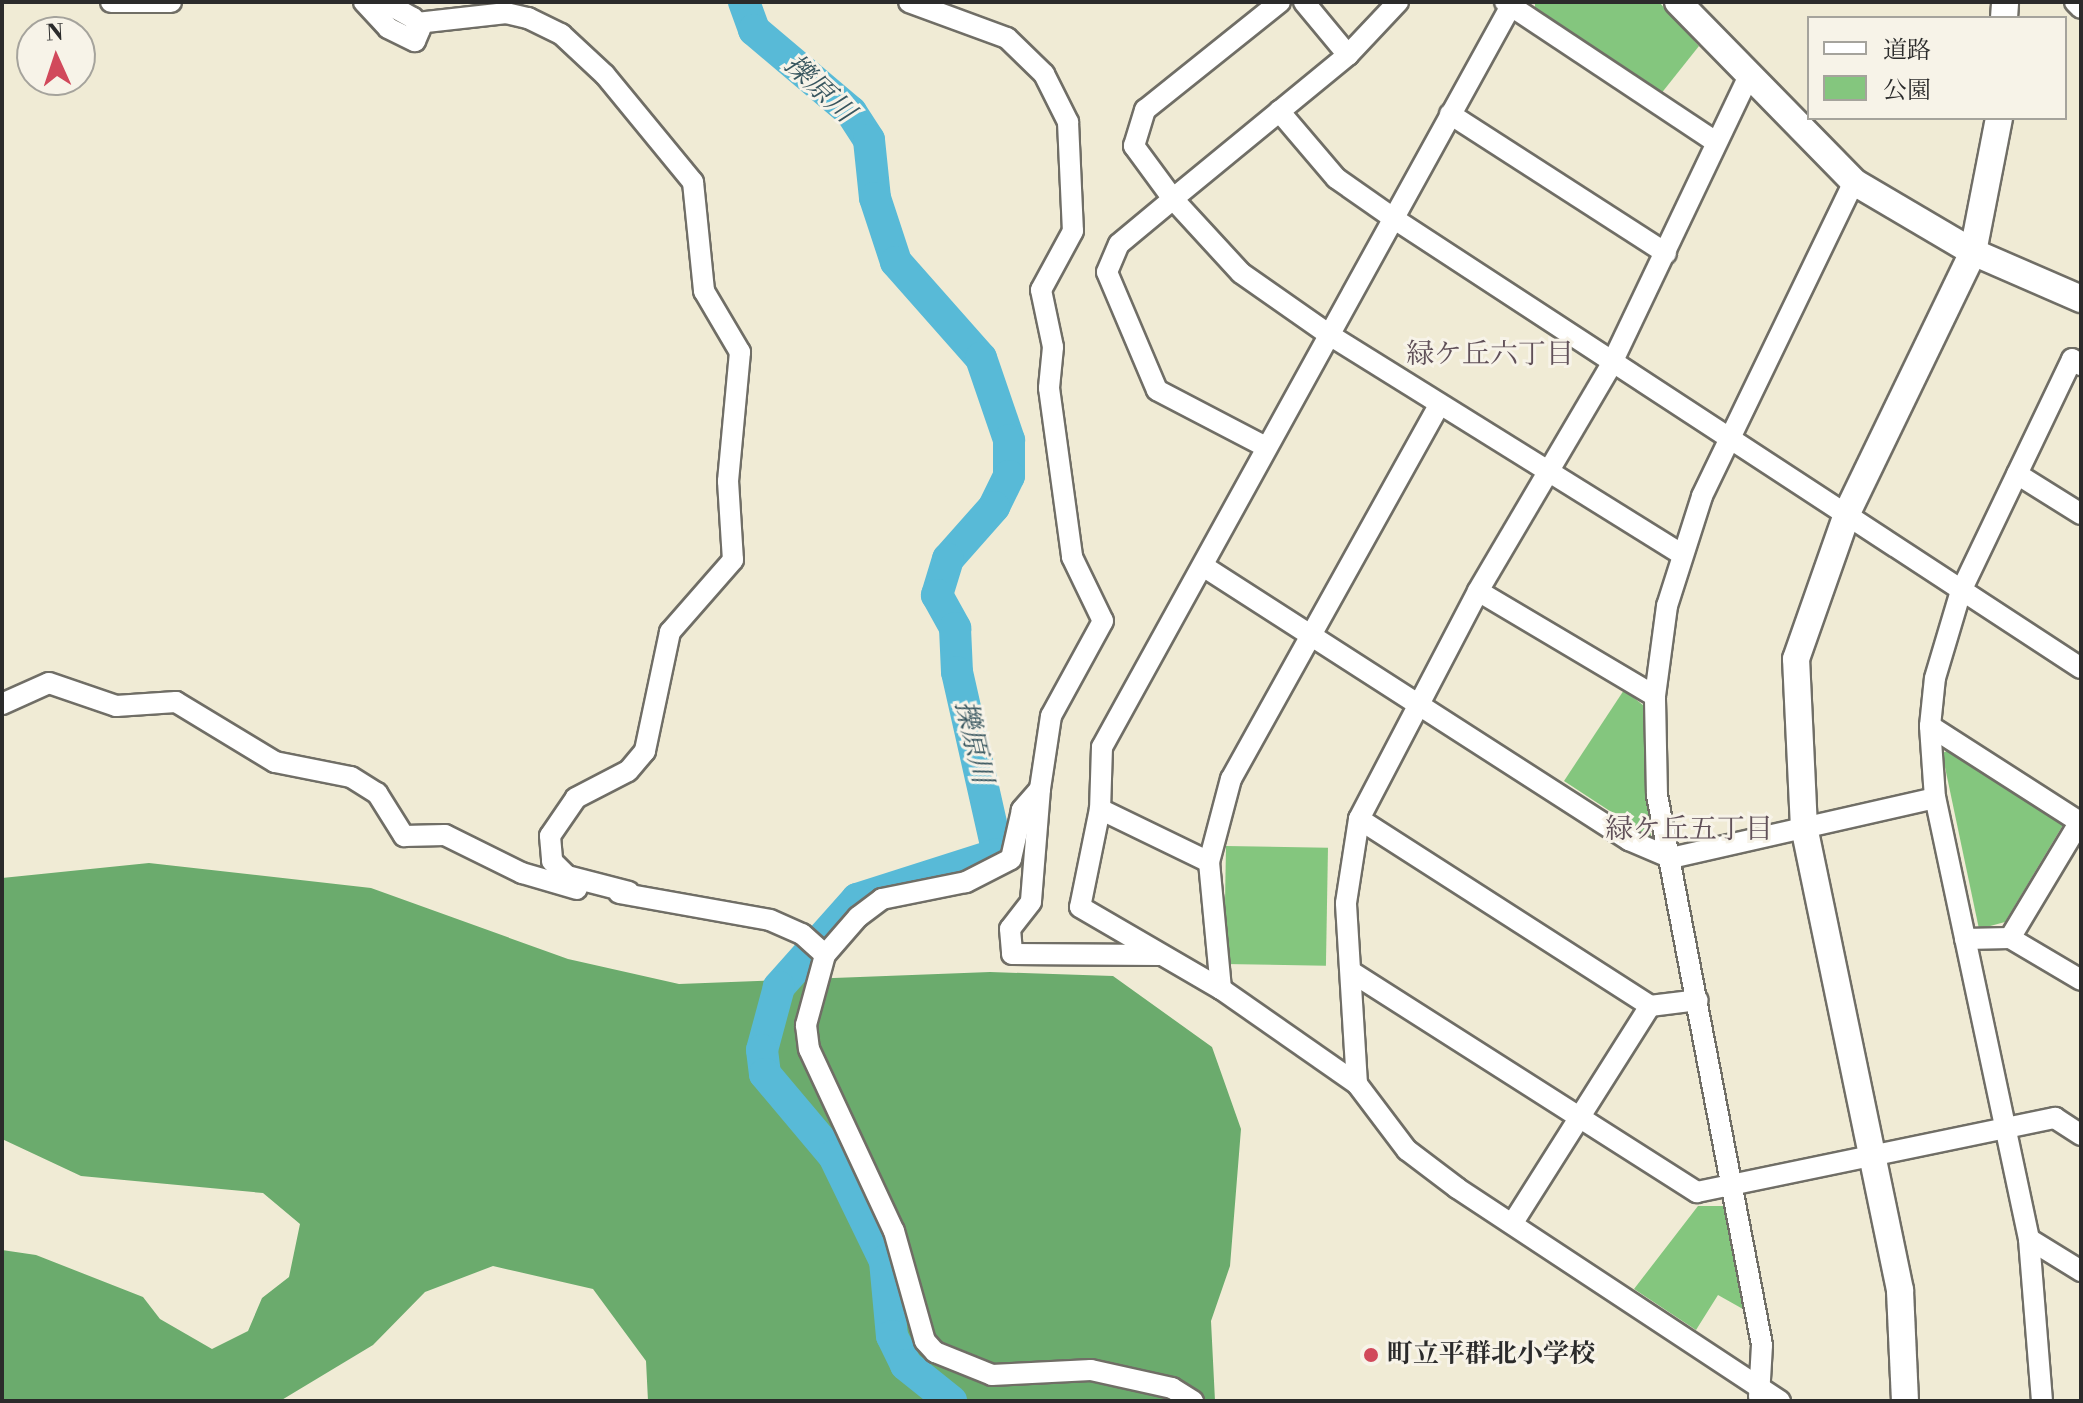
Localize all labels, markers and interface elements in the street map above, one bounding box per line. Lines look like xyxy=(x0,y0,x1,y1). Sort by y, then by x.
north arrow xyxy=(16,16,96,96)
legend xyxy=(1807,16,2067,120)
text: N xyxy=(45,20,64,47)
text: 道路 xyxy=(1883,36,1931,66)
water label: 擽原川 xyxy=(777,48,861,130)
text: 公園 xyxy=(1883,76,1931,106)
district label: 緑ケ丘六丁目 xyxy=(1406,338,1574,372)
water label: 擽原川 xyxy=(947,697,999,787)
district label: 緑ケ丘五丁目 xyxy=(1605,813,1773,847)
place label: 町立平群北小学校 xyxy=(1387,1339,1595,1371)
marker: 町立平群北小学校 xyxy=(1362,1346,1380,1364)

